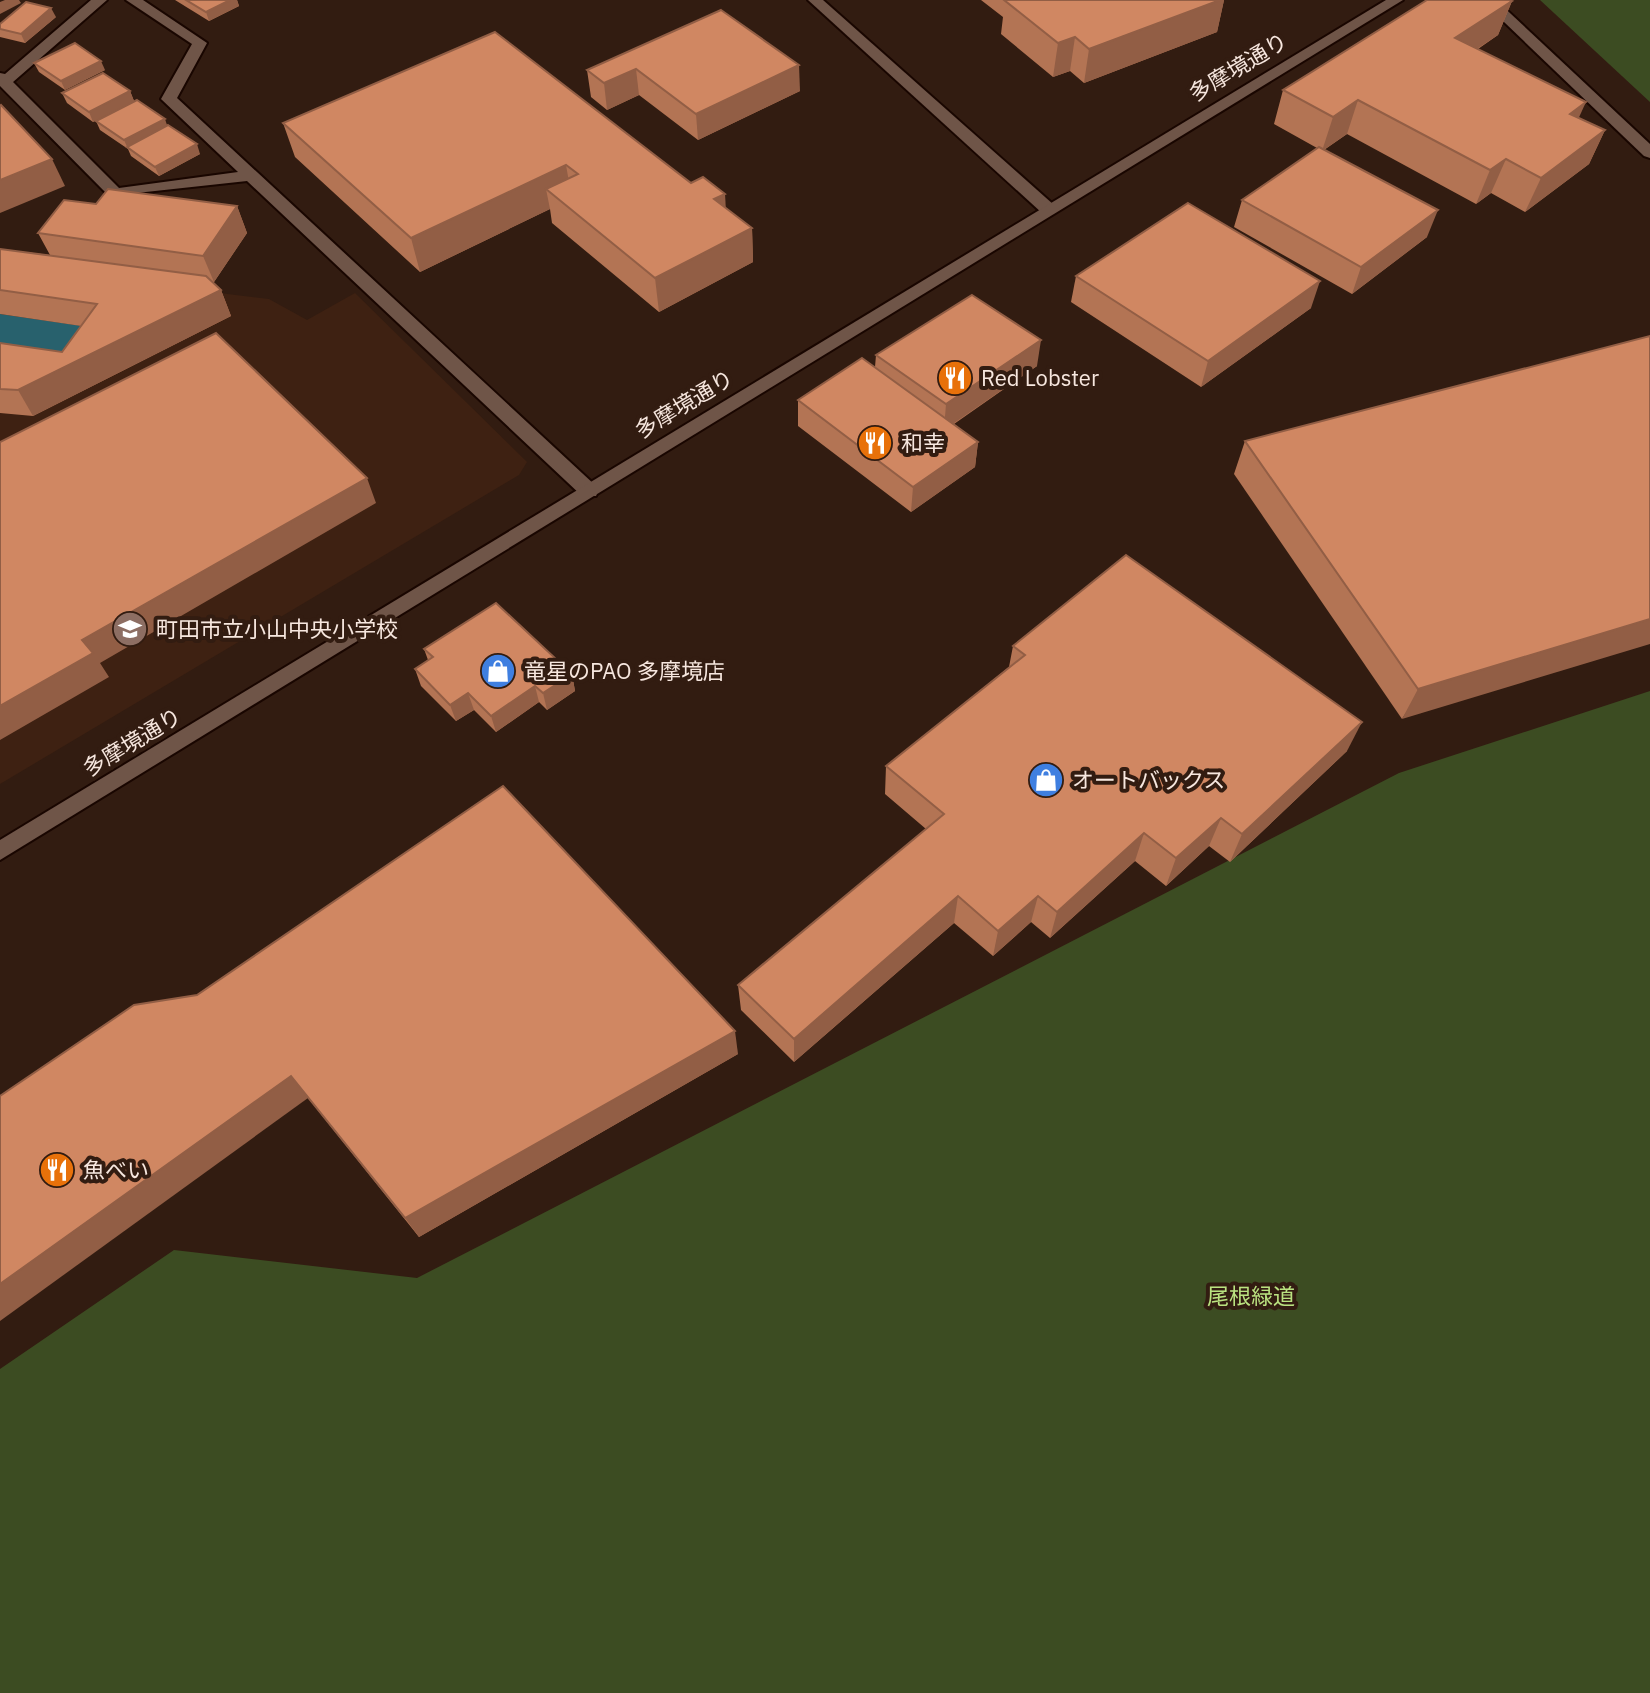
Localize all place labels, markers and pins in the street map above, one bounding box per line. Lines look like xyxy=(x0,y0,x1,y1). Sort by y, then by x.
restaurant icon: Red Lobster xyxy=(936,359,974,397)
place label: Red Lobster xyxy=(981,363,1099,392)
restaurant icon: 和幸 xyxy=(856,424,894,462)
place label: 和幸 xyxy=(901,428,945,457)
school or university icon: 町田市立小山中央小学校 xyxy=(111,610,149,648)
place label: 町田市立小山中央小学校 xyxy=(156,614,398,643)
shop icon: 竜星のPAO 多摩境店 xyxy=(479,652,517,690)
place label: 竜星のPAO 多摩境店 xyxy=(524,656,725,685)
shop icon: オートバックス xyxy=(1027,761,1065,799)
place label: オートバックス xyxy=(1072,765,1225,794)
restaurant icon: 魚べい xyxy=(38,1151,76,1189)
place label: 魚べい xyxy=(83,1155,149,1184)

